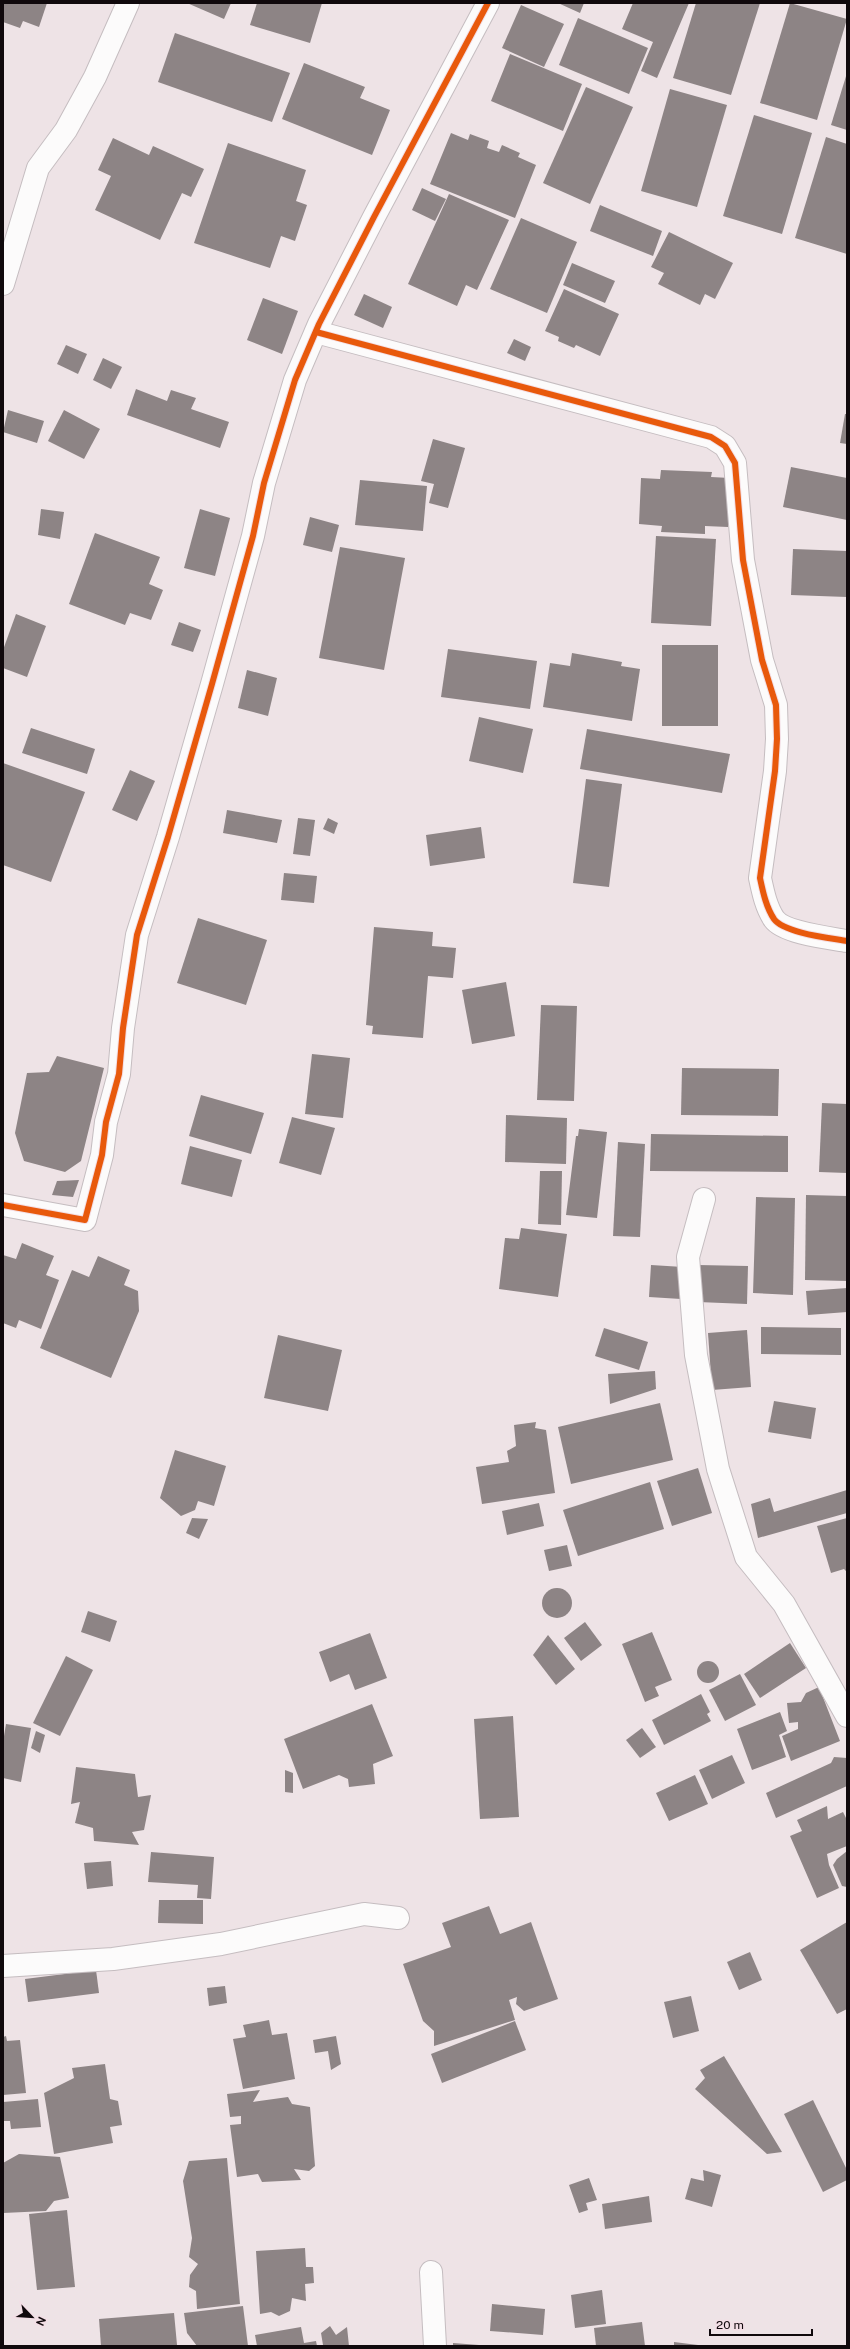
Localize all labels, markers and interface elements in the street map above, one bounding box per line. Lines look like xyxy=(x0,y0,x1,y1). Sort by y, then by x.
north arrow xyxy=(12,2297,52,2337)
scale bar xyxy=(710,2311,812,2337)
text: N xyxy=(34,2315,48,2328)
text: 20 m xyxy=(716,2318,744,2332)

